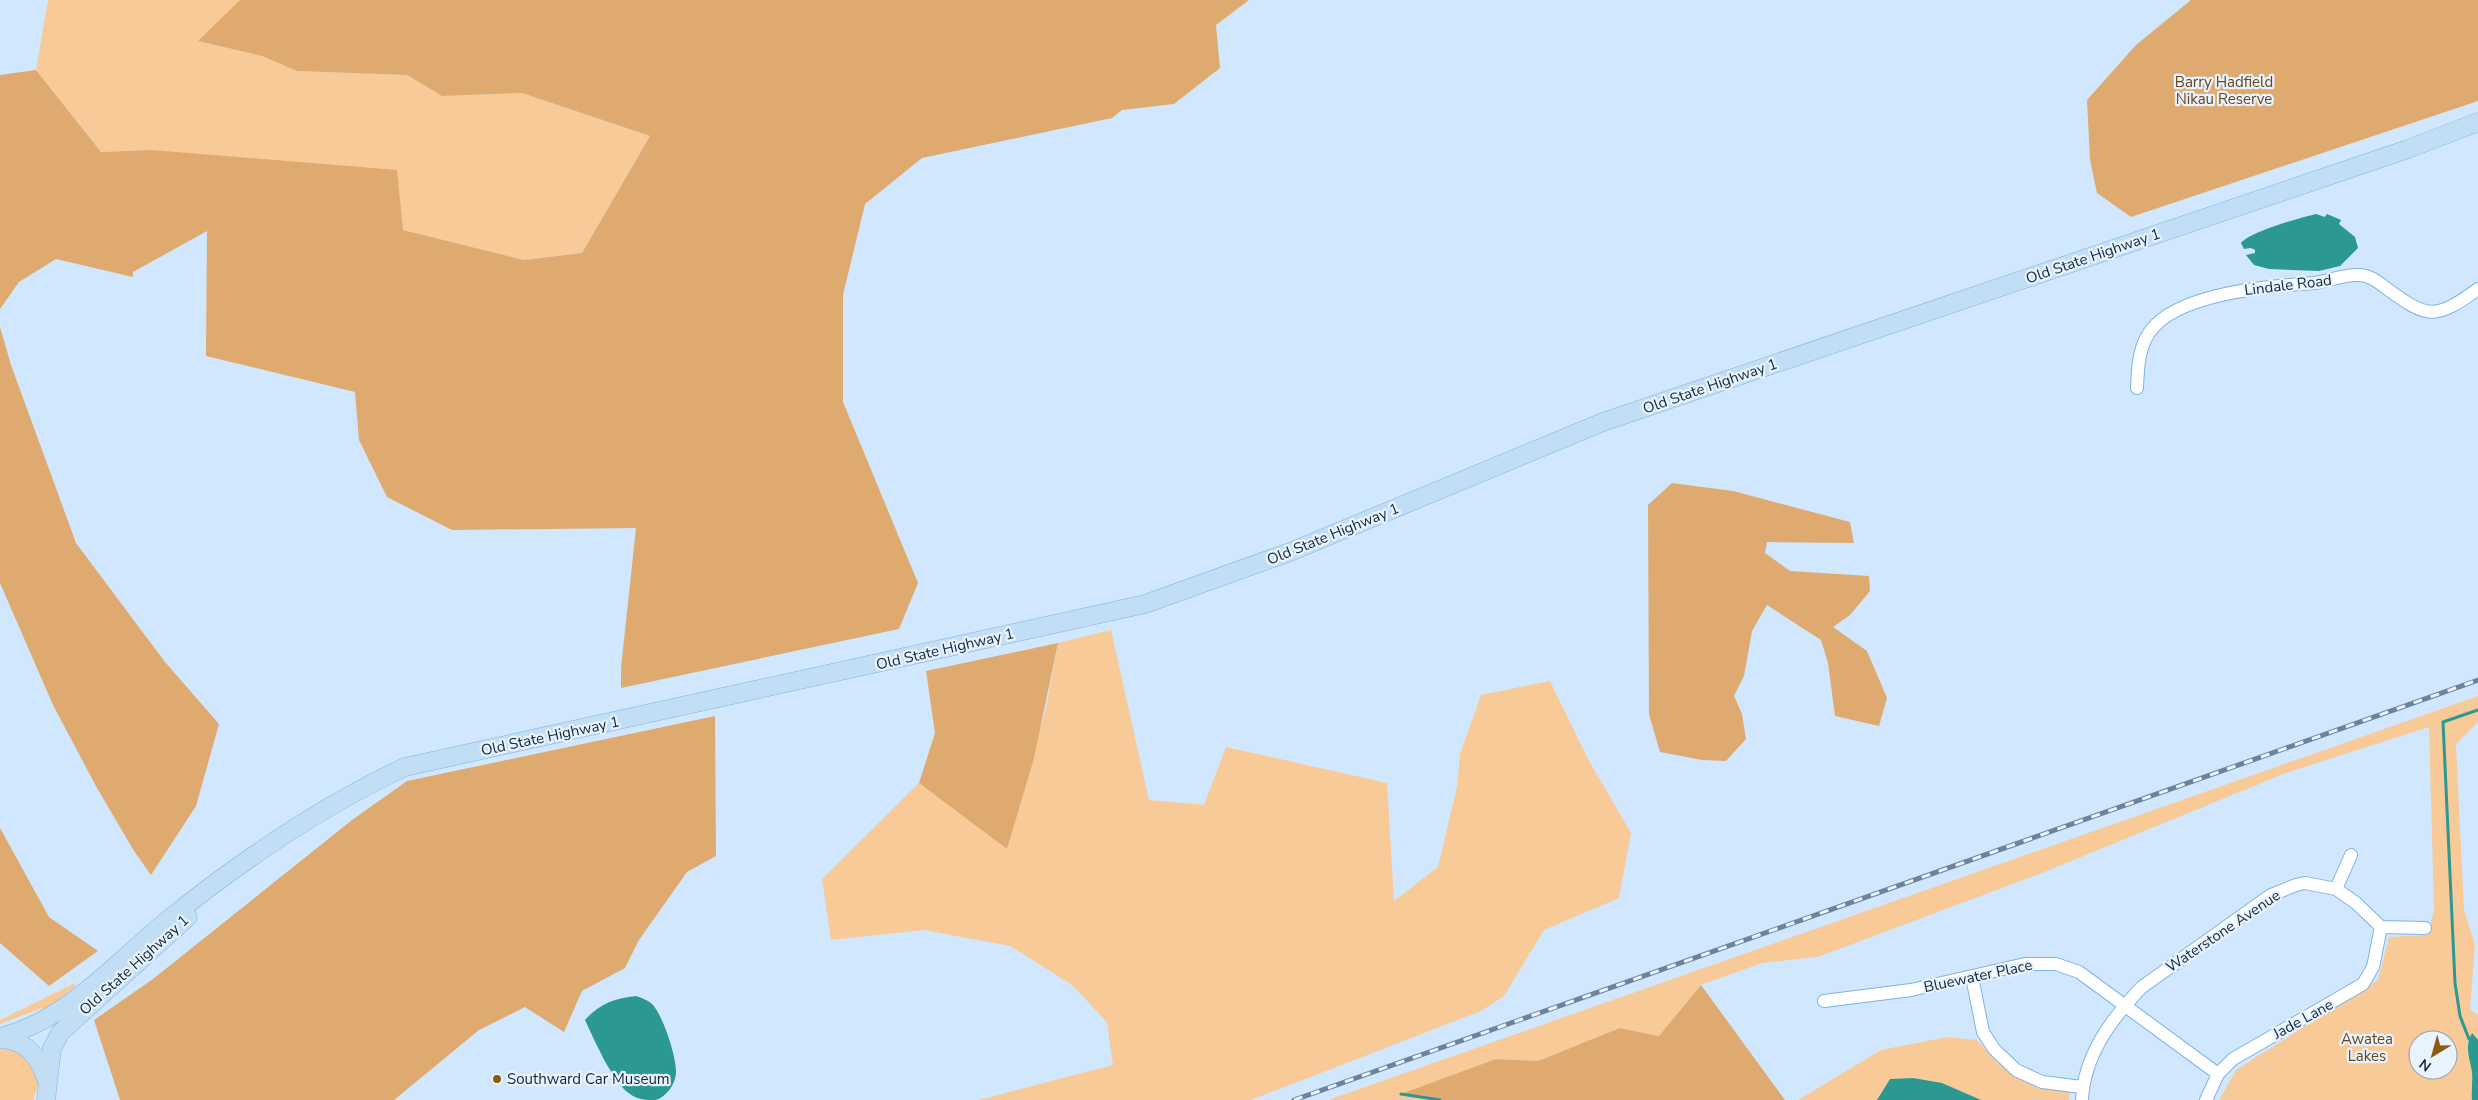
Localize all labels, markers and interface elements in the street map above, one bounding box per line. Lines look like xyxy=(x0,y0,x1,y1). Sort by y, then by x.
park label: Barry Hadfield Nikau Reserve xyxy=(2175,72,2273,109)
street label: Old State Highway 1 xyxy=(2023,224,2163,288)
street label: Lindale Road xyxy=(2243,270,2333,300)
street label: Old State Highway 1 xyxy=(1640,354,1780,418)
street label: Old State Highway 1 xyxy=(1264,498,1402,570)
street label: Old State Highway 1 xyxy=(874,623,1016,675)
street label: Old State Highway 1 xyxy=(479,712,621,760)
street label: Waterstone Avenue xyxy=(2162,885,2284,977)
street label: Old State Highway 1 xyxy=(75,910,193,1020)
street label: Bluewater Place xyxy=(1922,955,2034,997)
street label: Jade Lane xyxy=(2268,994,2337,1044)
park label: Awatea Lakes xyxy=(2341,1029,2393,1066)
north arrow xyxy=(2408,1030,2458,1080)
text: N xyxy=(2416,1054,2435,1076)
place label: Southward Car Museum xyxy=(507,1069,670,1089)
marker: Southward Car Museum xyxy=(491,1073,503,1085)

